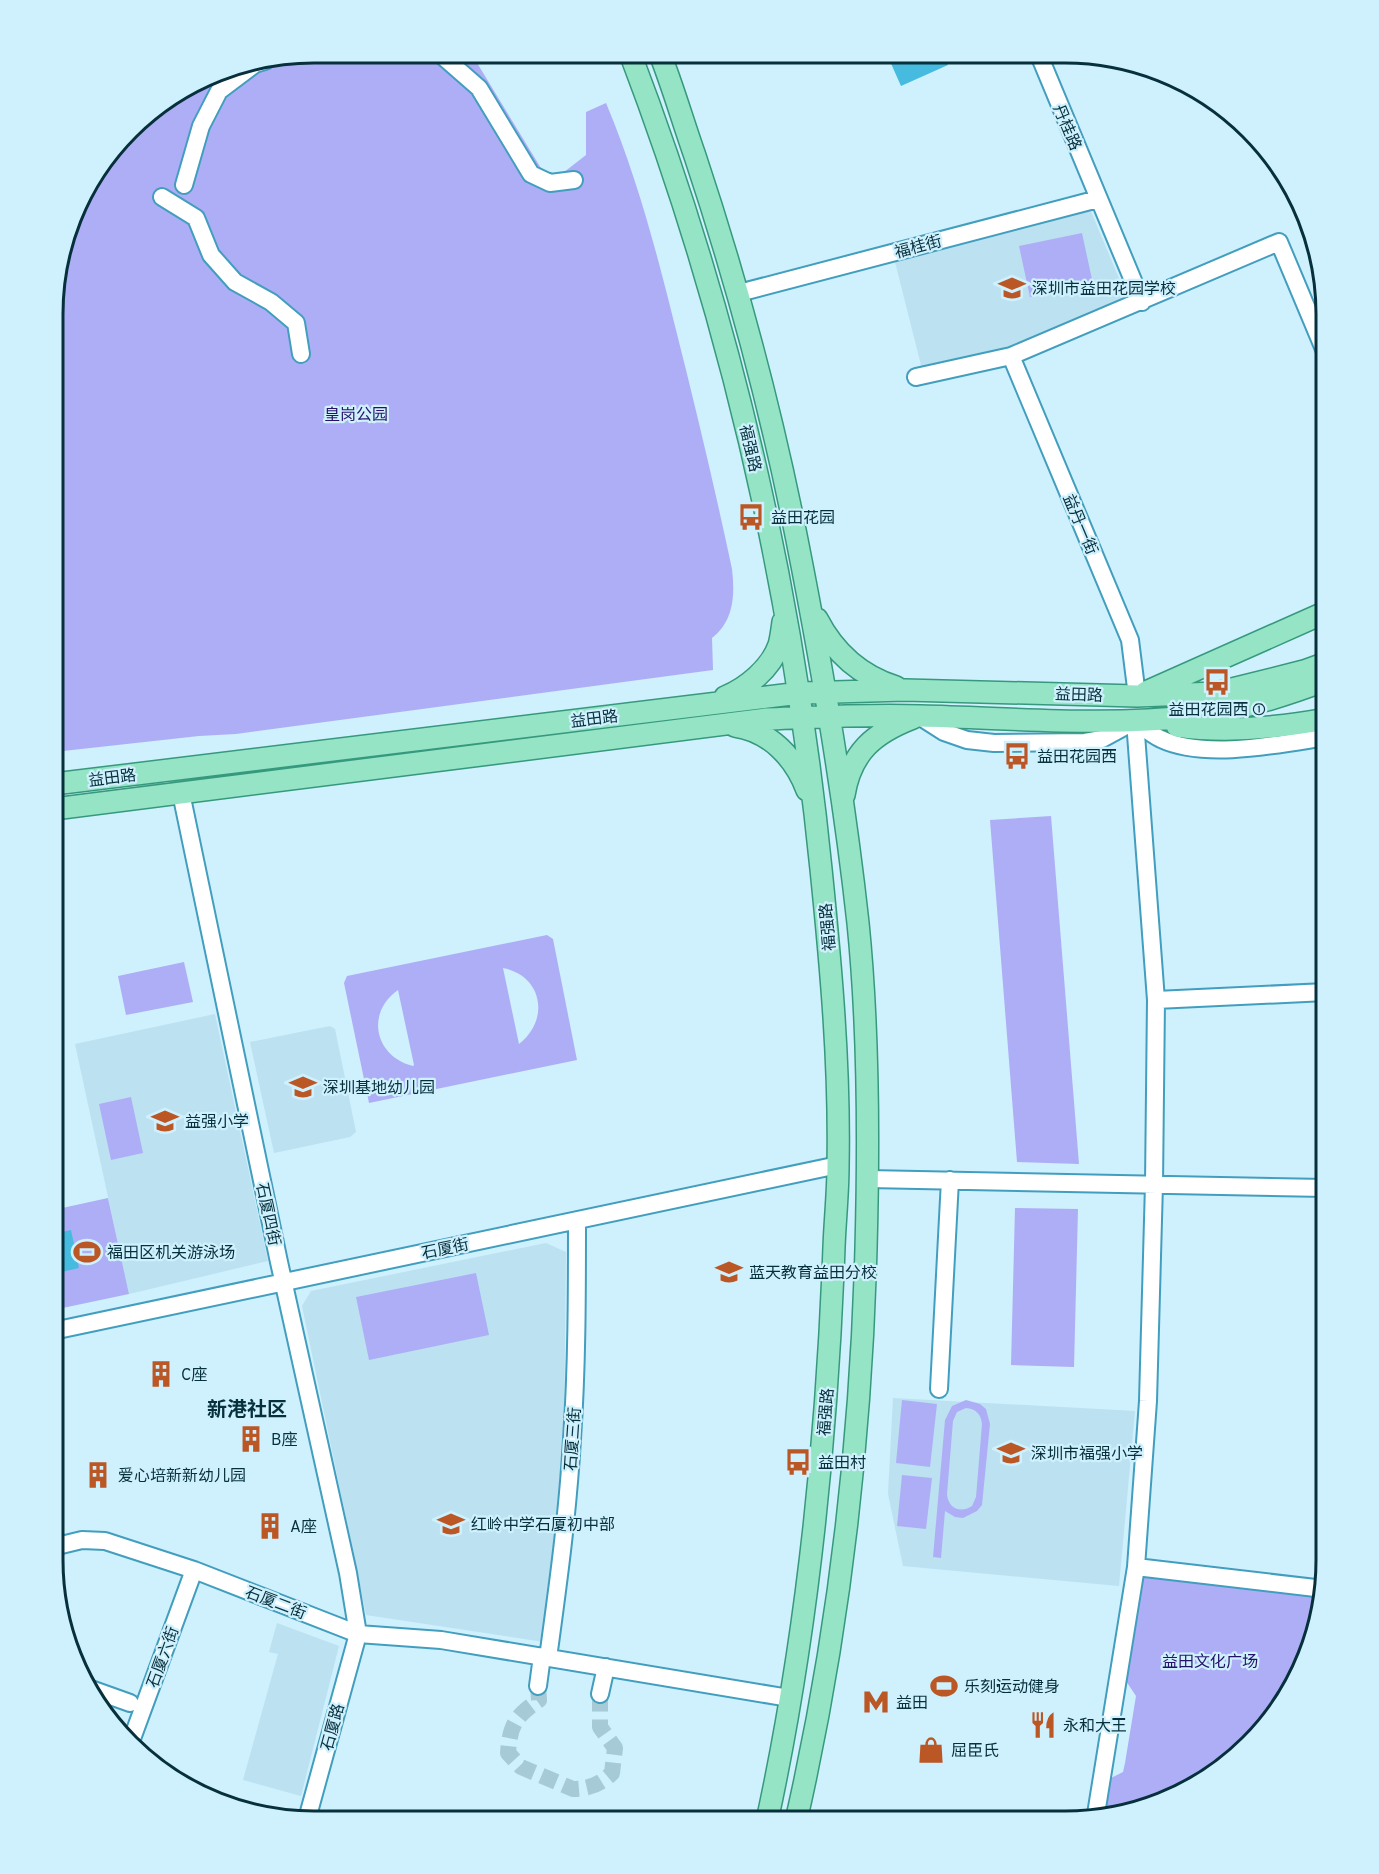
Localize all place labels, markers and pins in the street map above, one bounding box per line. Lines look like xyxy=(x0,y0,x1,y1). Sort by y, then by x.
school or university icon: 深圳市益田花园学校 xyxy=(997,273,1027,303)
place label: 深圳市益田花园学校 xyxy=(1032,280,1176,300)
bus stop icon: 益田花园 xyxy=(736,502,766,532)
place label: 益田花园 xyxy=(771,509,835,529)
bus stop icon: 益田花园西 ① xyxy=(1202,667,1232,697)
place label: 益田花园西 ① xyxy=(1168,701,1266,721)
bus stop icon: 益田花园西 xyxy=(1002,741,1032,771)
place label: 益田花园西 xyxy=(1037,748,1117,768)
school or university icon: 深圳基地幼儿园 xyxy=(288,1072,318,1102)
place label: 深圳基地幼儿园 xyxy=(323,1079,435,1099)
school or university icon: 益强小学 xyxy=(150,1106,180,1136)
place label: 益强小学 xyxy=(185,1113,249,1133)
sports icon: 福田区机关游泳场 xyxy=(72,1237,102,1267)
place label: 福田区机关游泳场 xyxy=(107,1244,235,1264)
school or university icon: 蓝天教育益田分校 xyxy=(714,1257,744,1287)
place label: 蓝天教育益田分校 xyxy=(749,1264,877,1284)
building icon: C座 xyxy=(146,1359,176,1389)
place label: C座 xyxy=(181,1366,207,1386)
building icon: B座 xyxy=(236,1424,266,1454)
place label: B座 xyxy=(271,1431,298,1451)
school or university icon: 深圳市福强小学 xyxy=(996,1438,1026,1468)
place label: 深圳市福强小学 xyxy=(1031,1445,1143,1465)
bus stop icon: 益田村 xyxy=(783,1447,813,1477)
place label: 益田村 xyxy=(818,1454,866,1474)
building icon: 爱心培新新幼儿园 xyxy=(83,1460,113,1490)
place label: 爱心培新新幼儿园 xyxy=(118,1467,246,1487)
school or university icon: 红岭中学石厦初中部 xyxy=(436,1509,466,1539)
building icon: A座 xyxy=(255,1511,285,1541)
place label: 红岭中学石厦初中部 xyxy=(471,1516,615,1536)
place label: A座 xyxy=(290,1518,317,1538)
sports icon: 乐刻·运动健身 xyxy=(929,1671,959,1701)
place label: 乐刻·运动健身 xyxy=(964,1678,1060,1698)
metro station icon: 益田 xyxy=(861,1687,891,1717)
place label: 益田 xyxy=(896,1694,928,1714)
restaurant icon: 永和大王 xyxy=(1028,1710,1058,1740)
place label: 永和大王 xyxy=(1063,1717,1127,1737)
shop icon: 屈臣氏 xyxy=(916,1735,946,1765)
place label: 屈臣氏 xyxy=(951,1742,999,1762)

